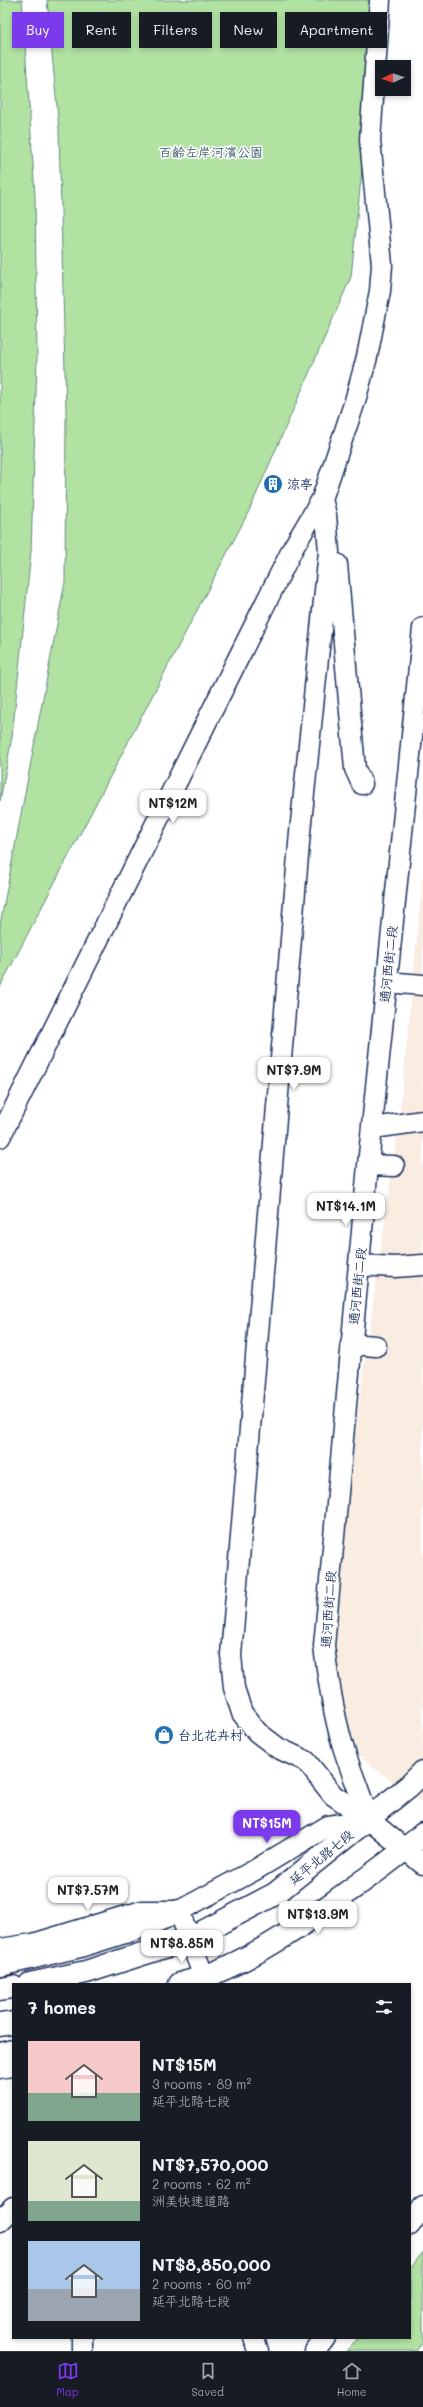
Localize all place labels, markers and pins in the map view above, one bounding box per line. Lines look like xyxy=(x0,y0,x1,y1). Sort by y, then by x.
building icon: 涼亭 xyxy=(262,473,284,495)
place label: 涼亭 xyxy=(287,475,313,492)
pin: NT$12M xyxy=(140,790,206,824)
pin: NT$7.9M xyxy=(257,1057,331,1091)
pin: NT$14.1M xyxy=(305,1193,387,1227)
shop icon: 台北花卉村 xyxy=(153,1724,175,1746)
place label: 台北花卉村 xyxy=(178,1726,243,1743)
pin: NT$15M xyxy=(234,1810,300,1844)
pin: NT$7.57M xyxy=(47,1877,129,1911)
pin: NT$13.9M xyxy=(277,1901,359,1935)
pin: NT$8.85M xyxy=(141,1930,223,1964)

